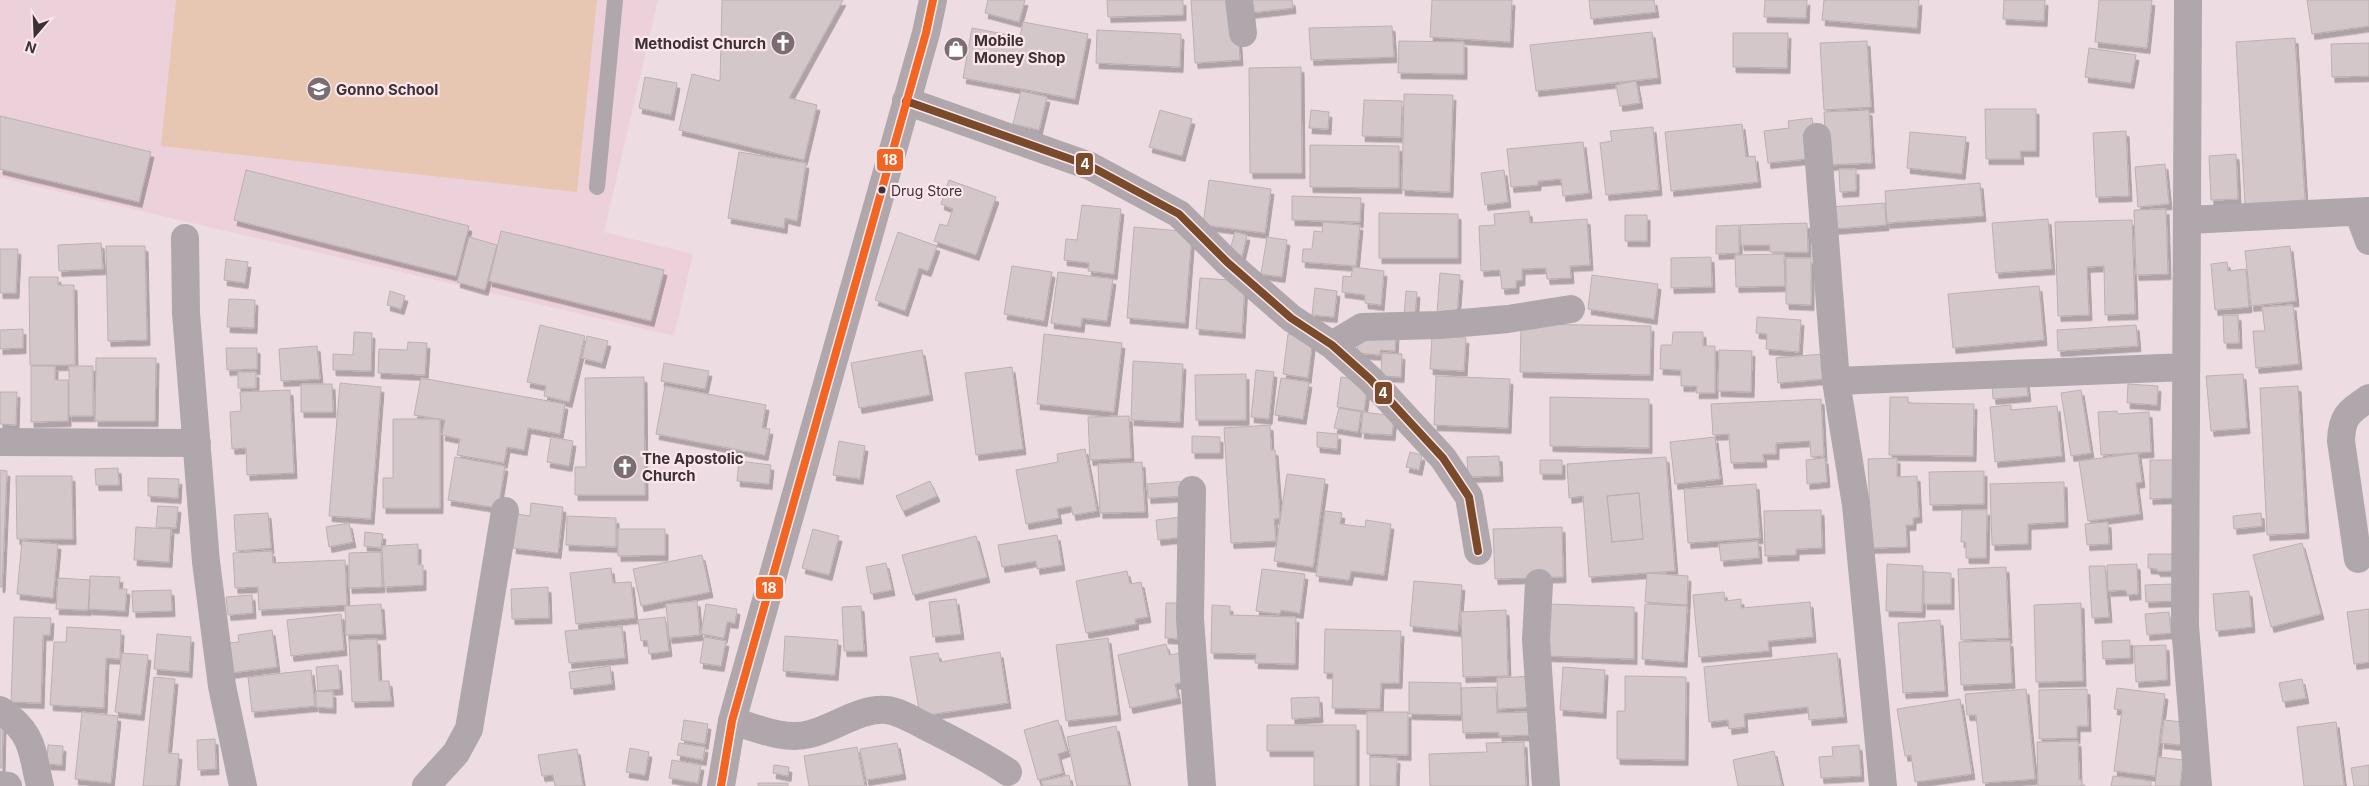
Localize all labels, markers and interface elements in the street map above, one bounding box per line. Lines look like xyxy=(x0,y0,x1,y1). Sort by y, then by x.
north arrow xyxy=(10,10,60,60)
church icon: Methodist Church xyxy=(770,30,796,56)
place label: Mobile Money Shop xyxy=(974,31,1066,67)
place label: Methodist Church xyxy=(634,34,766,53)
shop icon: Mobile Money Shop xyxy=(943,36,969,62)
text: N xyxy=(23,38,38,58)
school or university icon: Gonno School xyxy=(306,76,332,102)
place label: Gonno School xyxy=(336,80,438,99)
line badge: 18 xyxy=(876,148,904,172)
text: 18 xyxy=(882,151,898,168)
line badge: 4 xyxy=(1075,152,1094,176)
text: 4 xyxy=(1080,155,1090,172)
place label: Drug Store xyxy=(891,182,962,199)
marker: Drug Store xyxy=(877,185,887,195)
line badge: 4 xyxy=(1374,381,1393,405)
text: 4 xyxy=(1378,384,1388,401)
place label: The Apostolic Church xyxy=(642,449,744,485)
church icon: The Apostolic Church xyxy=(612,454,638,480)
line badge: 18 xyxy=(755,576,784,600)
text: 18 xyxy=(761,579,777,596)

